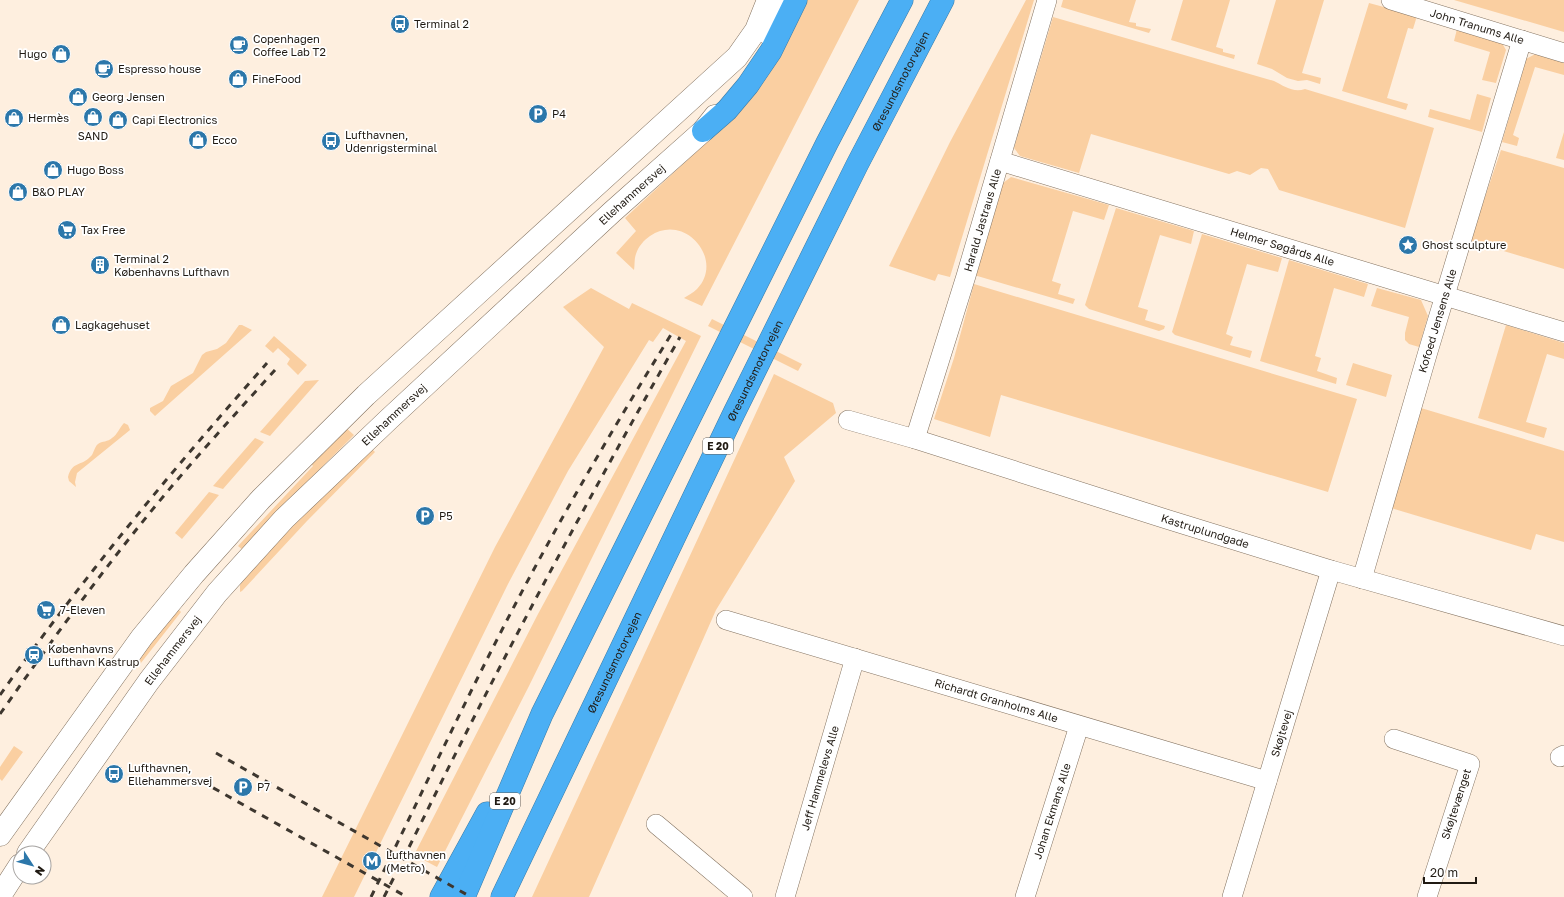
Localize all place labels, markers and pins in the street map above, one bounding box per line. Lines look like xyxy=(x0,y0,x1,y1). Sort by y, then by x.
bus stop icon: Terminal 2 xyxy=(389,13,411,35)
place label: Terminal 2 xyxy=(414,17,469,30)
place label: Copenhagen Coffee Lab T2 xyxy=(253,32,326,58)
cafe icon: Copenhagen Coffee Lab T2 xyxy=(228,34,250,56)
shop icon: Hugo xyxy=(50,43,72,65)
place label: Hugo xyxy=(19,47,47,60)
cafe icon: Espresso house xyxy=(93,58,115,80)
place label: Espresso house xyxy=(118,62,201,75)
shop icon: FineFood xyxy=(227,68,249,90)
place label: FineFood xyxy=(252,72,301,85)
shop icon: Georg Jensen xyxy=(67,86,89,108)
place label: Georg Jensen xyxy=(92,90,165,103)
parking icon: P4 xyxy=(527,103,549,125)
shop icon: SAND xyxy=(82,106,104,128)
shop icon: Hermès xyxy=(3,107,25,129)
place label: P4 xyxy=(552,107,566,120)
shop icon: Capi Electronics xyxy=(107,109,129,131)
place label: Hermès xyxy=(28,111,69,124)
place label: Capi Electronics xyxy=(132,113,218,126)
place label: Lufthavnen, Udenrigsterminal xyxy=(345,128,438,154)
place label: SAND xyxy=(78,129,108,142)
shop icon: Ecco xyxy=(187,129,209,151)
bus stop icon: Lufthavnen, Udenrigsterminal xyxy=(320,130,342,152)
place label: Ecco xyxy=(212,133,238,146)
shop icon: Hugo Boss xyxy=(42,159,64,181)
place label: Hugo Boss xyxy=(67,163,124,176)
shop icon: B&O PLAY xyxy=(7,181,29,203)
place label: B&O PLAY xyxy=(32,185,85,198)
supermarket icon: Tax Free xyxy=(56,219,78,241)
place label: Tax Free xyxy=(81,223,125,236)
place icon: Ghost sculpture xyxy=(1397,234,1419,256)
place label: Ghost sculpture xyxy=(1422,238,1506,251)
place label: Terminal 2 Københavns Lufthavn xyxy=(114,252,229,278)
building icon: Terminal 2 Københavns Lufthavn xyxy=(89,254,111,276)
shop icon: Lagkagehuset xyxy=(50,314,72,336)
place label: Lagkagehuset xyxy=(75,318,150,331)
parking icon: P5 xyxy=(414,505,436,527)
place label: P5 xyxy=(439,509,453,522)
supermarket icon: 7-Eleven xyxy=(35,599,57,621)
place label: 7-Eleven xyxy=(60,603,105,616)
place label: Københavns Lufthavn Kastrup xyxy=(48,642,140,668)
station icon: Københavns Lufthavn Kastrup xyxy=(23,644,45,666)
place label: Lufthavnen, Ellehammersvej xyxy=(128,761,212,787)
bus stop icon: Lufthavnen, Ellehammersvej xyxy=(103,763,125,785)
parking icon: P7 xyxy=(232,776,254,798)
place label: P7 xyxy=(257,780,270,793)
place label: Lufthavnen (Metro) xyxy=(386,848,446,874)
metro station icon: Lufthavnen (Metro) xyxy=(361,850,383,872)

